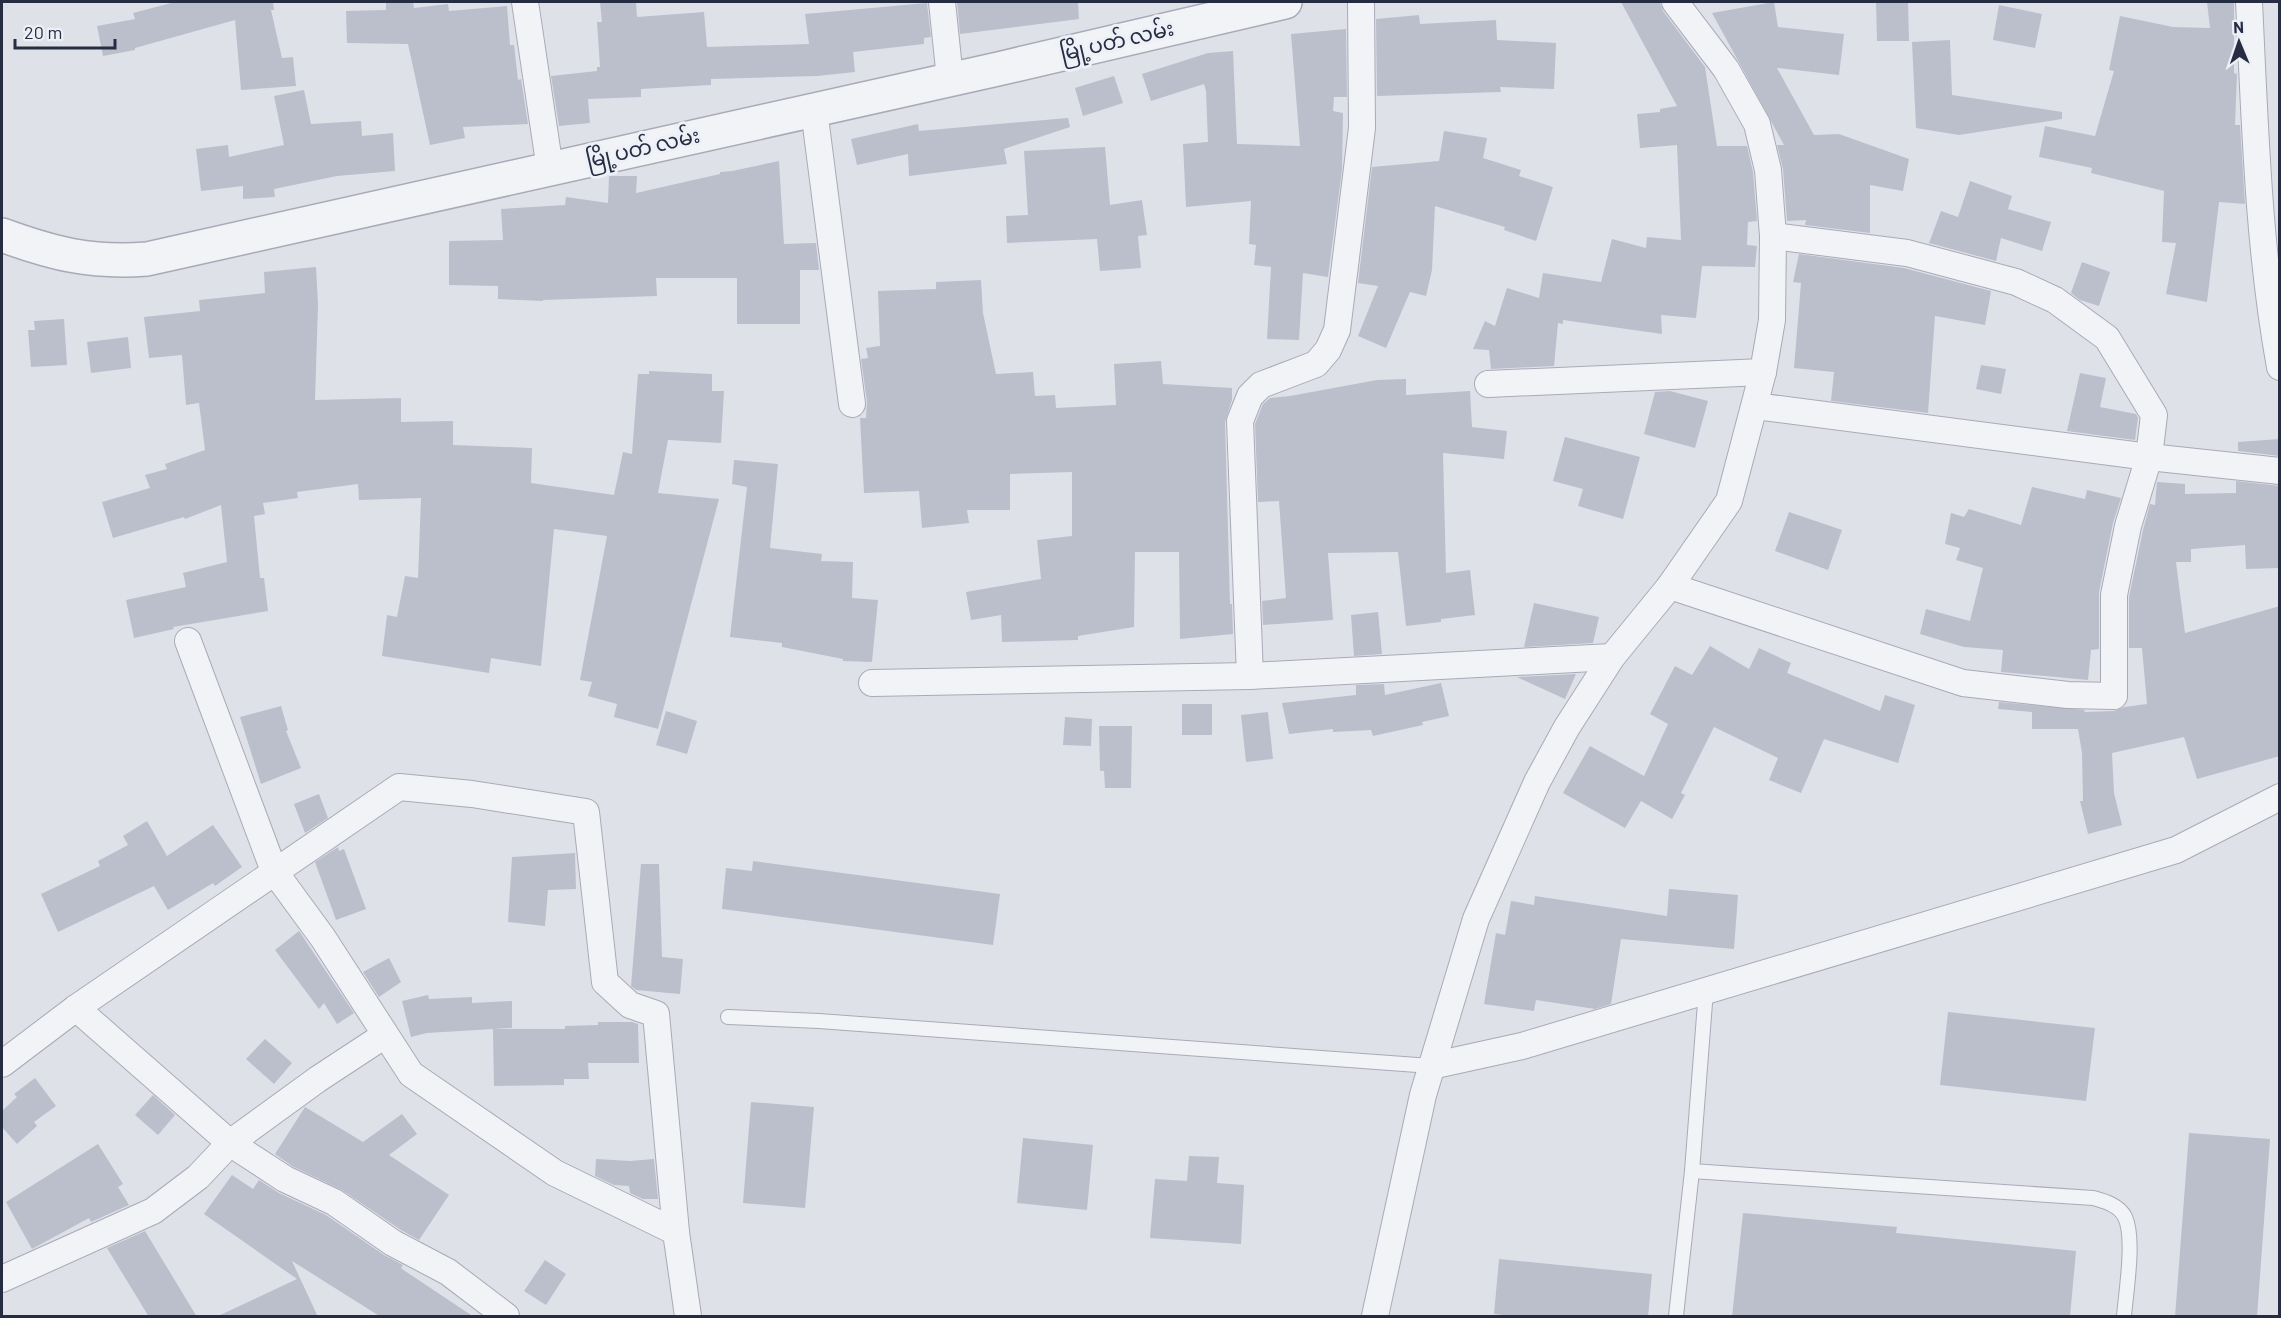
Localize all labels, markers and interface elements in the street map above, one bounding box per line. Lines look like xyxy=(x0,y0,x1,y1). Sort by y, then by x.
scale bar xyxy=(15,12,116,50)
street label: မြို့ပတ် လမ်း xyxy=(1057,12,1177,71)
north arrow xyxy=(2209,12,2269,72)
text: N xyxy=(2233,17,2244,36)
text: 20 m xyxy=(24,21,62,43)
street label: မြို့ပတ် လမ်း xyxy=(583,119,703,178)

